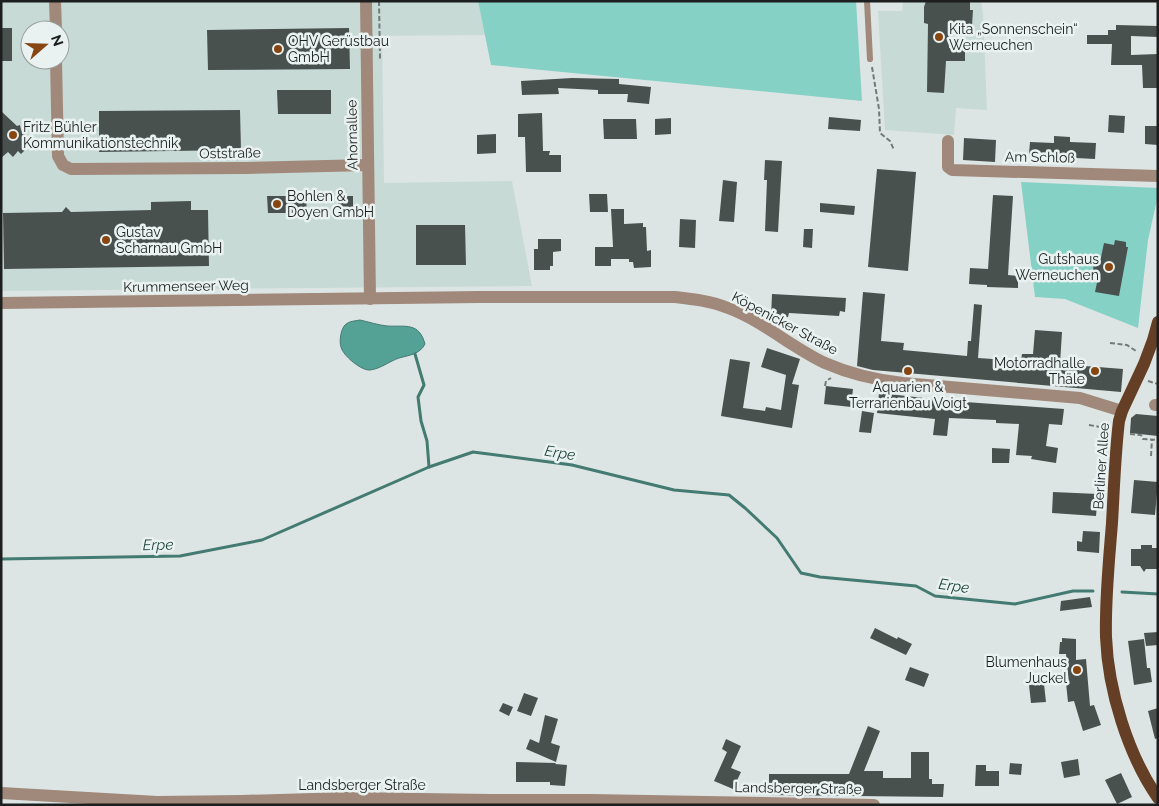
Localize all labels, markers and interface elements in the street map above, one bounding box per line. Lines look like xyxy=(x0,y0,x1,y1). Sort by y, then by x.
north arrow xyxy=(20,20,70,70)
place label: Kita „Sonnenschein“ Werneuchen xyxy=(949,21,1078,53)
marker: Kita „Sonnenschein“ Werneuchen xyxy=(933,31,945,43)
text: N xyxy=(48,33,67,48)
place label: OHV Gerüstbau GmbH xyxy=(288,33,389,65)
marker: OHV Gerüstbau GmbH xyxy=(272,43,284,55)
street label: Ahornallee xyxy=(343,100,361,170)
place label: Fritz Bühler Kommunikationstechnik xyxy=(23,119,179,151)
marker: Fritz Bühler Kommunikationstechnik xyxy=(7,129,19,141)
street label: Oststraße xyxy=(199,144,261,162)
street label: Am Schloß xyxy=(1005,148,1075,166)
place label: Bohlen & Doyen GmbH xyxy=(287,188,374,220)
marker: Bohlen & Doyen GmbH xyxy=(271,198,283,210)
place label: Gustav Scharnau GmbH xyxy=(116,224,222,256)
marker: Gustav Scharnau GmbH xyxy=(100,234,112,246)
place label: Gutshaus Werneuchen xyxy=(1015,251,1099,283)
marker: Gutshaus Werneuchen xyxy=(1103,261,1115,273)
street label: Krummenseer Weg xyxy=(123,277,249,295)
street label: Köpenicker Straße xyxy=(729,288,841,358)
place label: Motorradhalle Thäle xyxy=(994,355,1085,387)
marker: Aquarien & Terrarienbau Voigt xyxy=(902,365,914,377)
marker: Motorradhalle Thäle xyxy=(1089,365,1101,377)
place label: Aquarien & Terrarienbau Voigt xyxy=(849,379,967,411)
street label: Berliner Allee xyxy=(1090,422,1112,510)
water label: Erpe xyxy=(543,442,577,464)
water label: Erpe xyxy=(142,536,174,554)
water label: Erpe xyxy=(938,575,970,597)
place label: Blumenhaus Juckel xyxy=(985,654,1067,686)
marker: Blumenhaus Juckel xyxy=(1071,664,1083,676)
street label: Landsberger Straße xyxy=(298,777,426,793)
street label: Landsberger Straße xyxy=(734,779,862,797)

